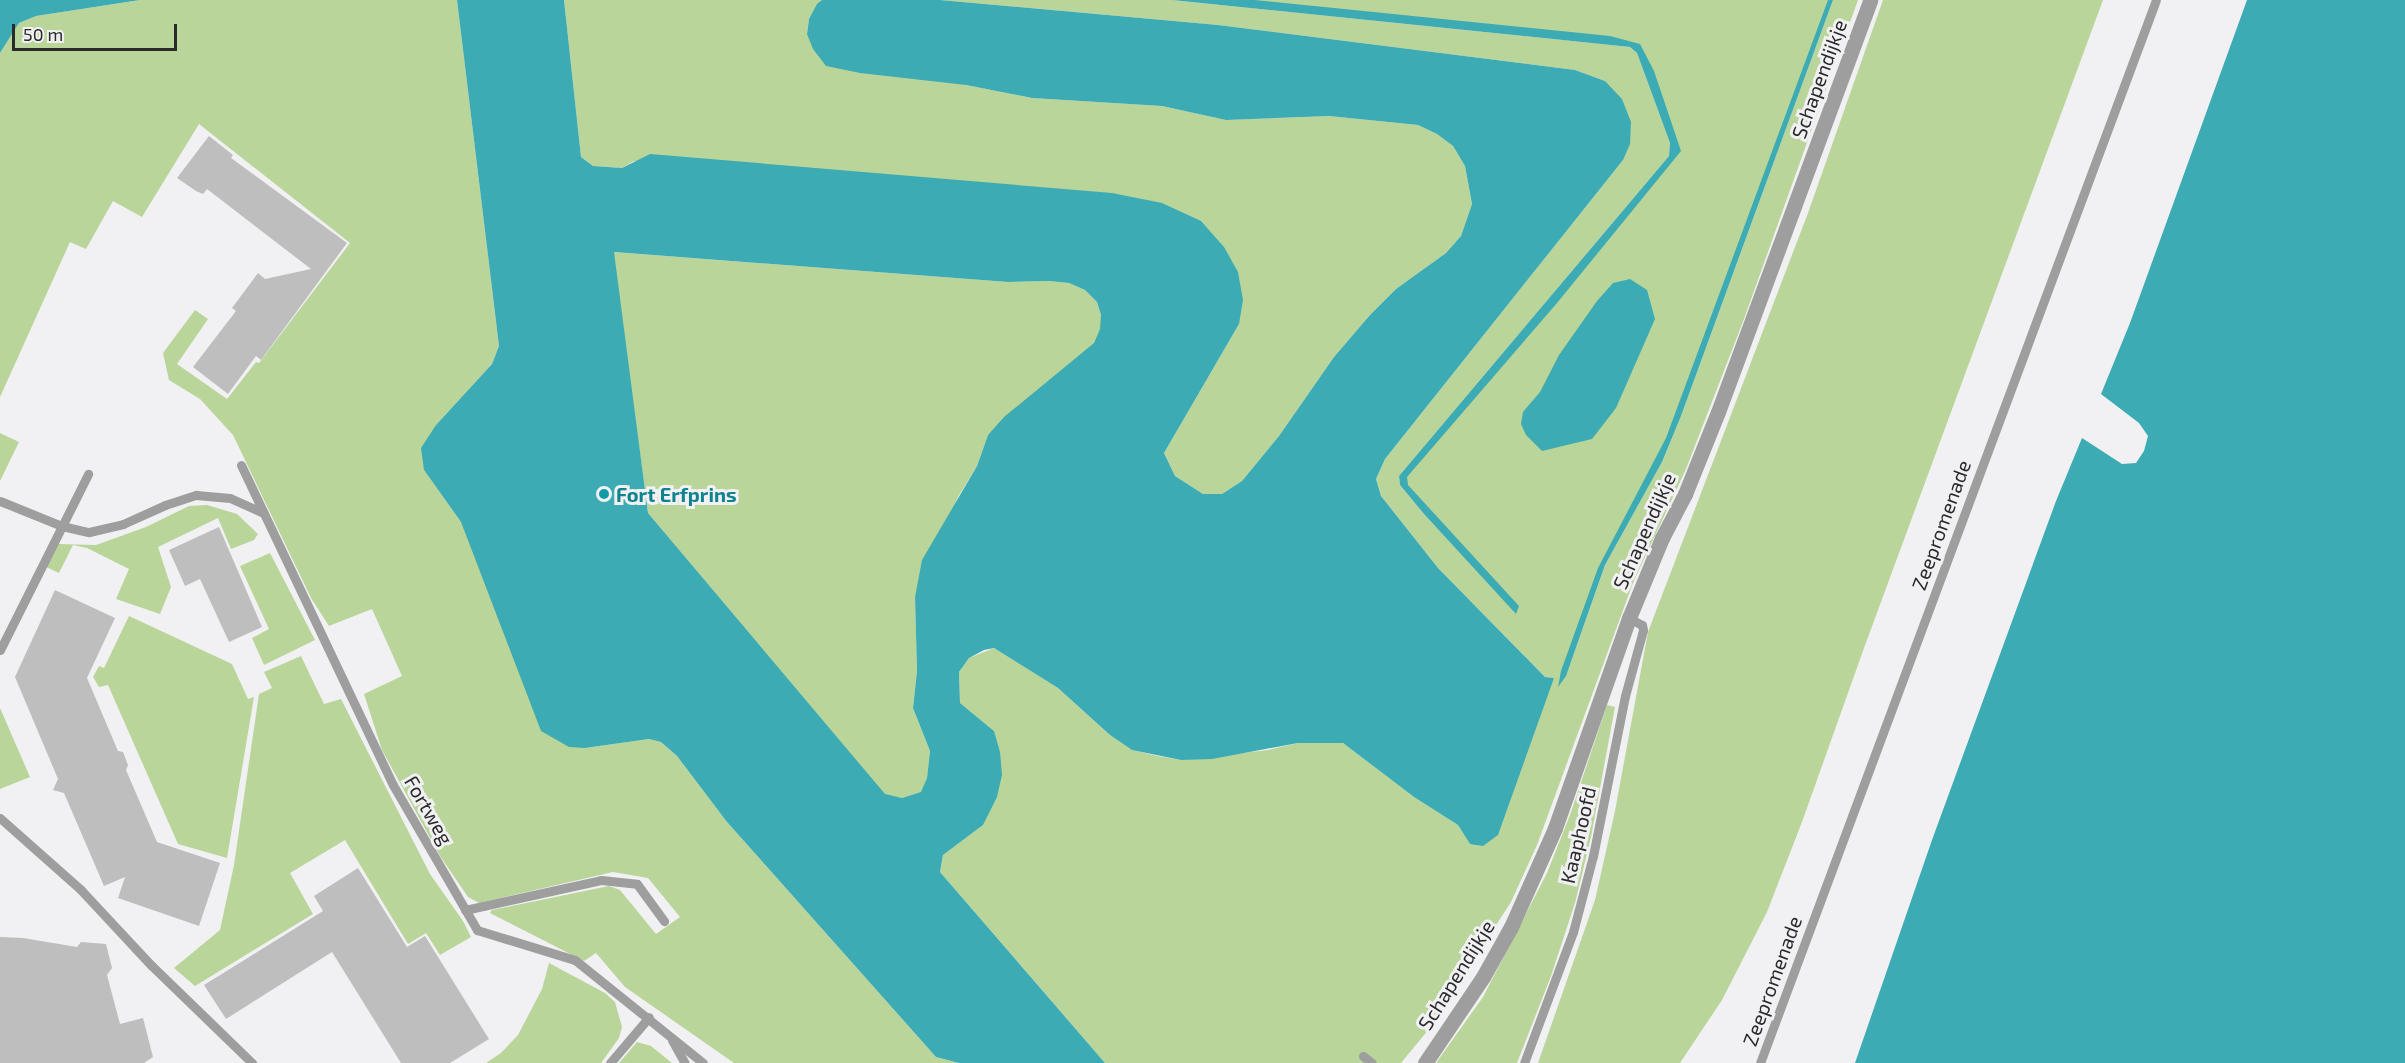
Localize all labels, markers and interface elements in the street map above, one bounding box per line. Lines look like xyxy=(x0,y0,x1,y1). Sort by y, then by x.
scale bar xyxy=(15,12,180,50)
street label: Schapendijkje xyxy=(1786,16,1852,142)
text: 50 m xyxy=(23,23,63,45)
street label: Zeepromenade xyxy=(1906,457,1976,593)
street label: Schapendijkje xyxy=(1608,469,1680,593)
place label: Fort Erfprins xyxy=(616,482,737,506)
marker: Fort Erfprins xyxy=(597,487,611,501)
street label: Fortweg xyxy=(400,771,458,849)
street label: Kaaphoofd xyxy=(1555,784,1601,886)
street label: Zeepromenade xyxy=(1737,913,1807,1049)
street label: Schapendijkje xyxy=(1413,916,1499,1034)

